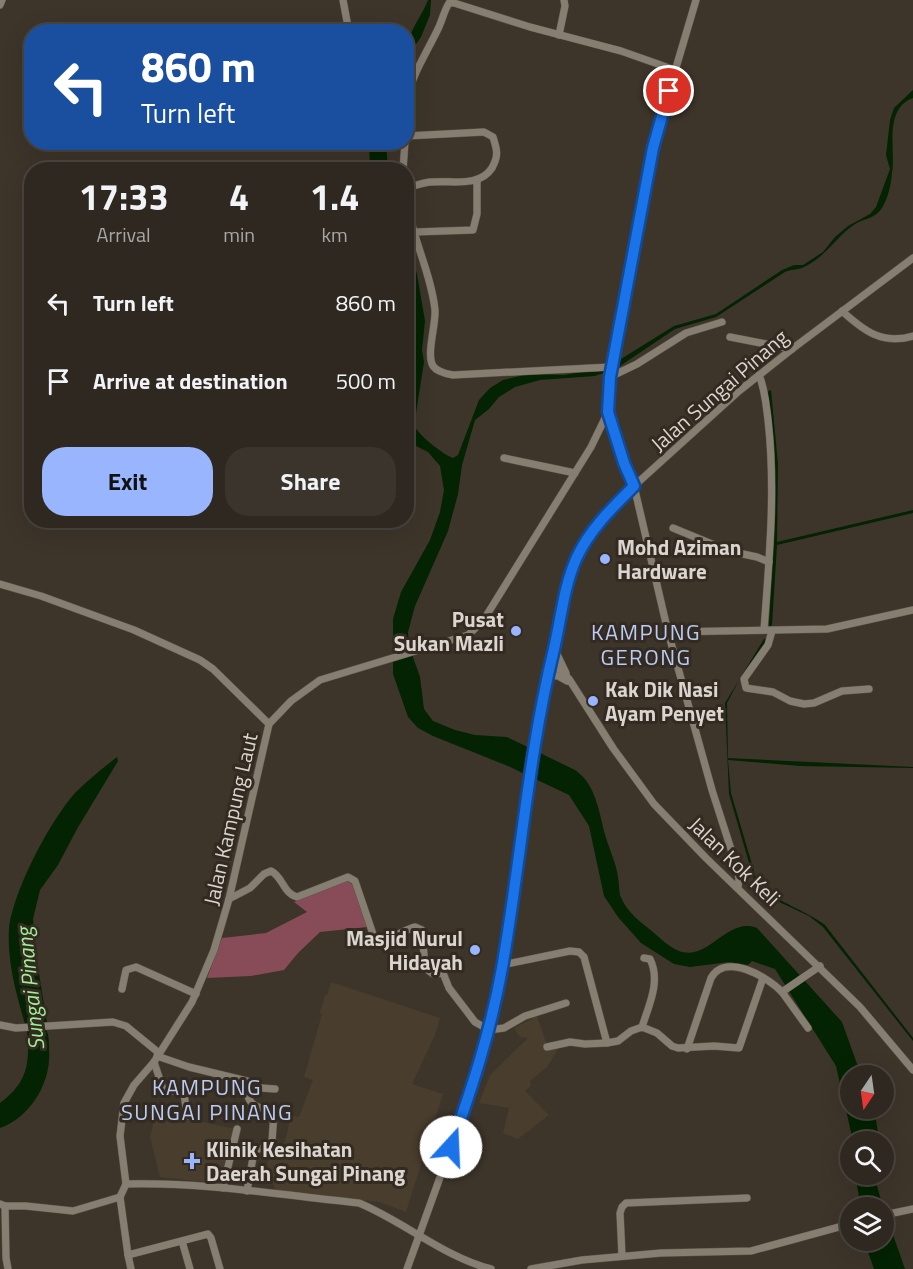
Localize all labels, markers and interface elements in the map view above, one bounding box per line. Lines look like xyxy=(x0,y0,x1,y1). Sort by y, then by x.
text: 860 m xyxy=(141,34,256,98)
icon: left xyxy=(42,48,120,126)
pin xyxy=(643,65,694,116)
icon: arrive xyxy=(652,74,685,107)
text: Turn left xyxy=(141,92,235,133)
text: 17:33 xyxy=(79,169,169,224)
text: 4 xyxy=(229,169,249,224)
text: 1.4 xyxy=(310,169,359,224)
text: Arrival xyxy=(96,219,151,250)
text: min xyxy=(223,219,255,250)
text: km xyxy=(321,219,348,250)
text: Turn left xyxy=(93,286,174,320)
text: 860 m xyxy=(336,286,396,320)
icon: left xyxy=(42,287,75,320)
street label: Jalan Sungai Pinang xyxy=(643,321,795,459)
text: Arrive at destination xyxy=(93,364,288,398)
text: 500 m xyxy=(336,364,396,398)
icon: arrive xyxy=(42,365,75,398)
button: Exit xyxy=(42,447,213,516)
button: Share xyxy=(225,447,396,516)
place label: Mohd Aziman Hardware xyxy=(617,531,741,587)
marker: Mohd Aziman Hardware xyxy=(598,552,612,566)
place label: Pusat Sukan Mazli xyxy=(394,603,504,659)
district label: KAMPUNG GERONG xyxy=(591,615,701,674)
marker: Pusat Sukan Mazli xyxy=(509,624,523,638)
place label: Kak Dik Nasi Ayam Penyet xyxy=(605,673,724,729)
marker: Kak Dik Nasi Ayam Penyet xyxy=(586,694,600,708)
street label: Jalan Kampung Laut xyxy=(195,729,266,908)
street label: Jalan Kok Keli xyxy=(682,809,788,913)
place label: Masjid Nurul Hidayah xyxy=(346,922,463,978)
water label: Sungai Pinang xyxy=(6,923,53,1052)
marker: Masjid Nurul Hidayah xyxy=(468,943,482,957)
north arrow xyxy=(840,1065,894,1119)
map controls xyxy=(840,1065,894,1251)
district label: KAMPUNG SUNGAI PINANG xyxy=(121,1070,293,1129)
position arrow xyxy=(419,1115,483,1179)
button: search xyxy=(840,1131,894,1185)
place label: Klinik Kesihatan Daerah Sungai Pinang xyxy=(206,1133,405,1189)
marker: Klinik Kesihatan Daerah Sungai Pinang xyxy=(183,1152,201,1170)
button: layers xyxy=(840,1197,894,1251)

